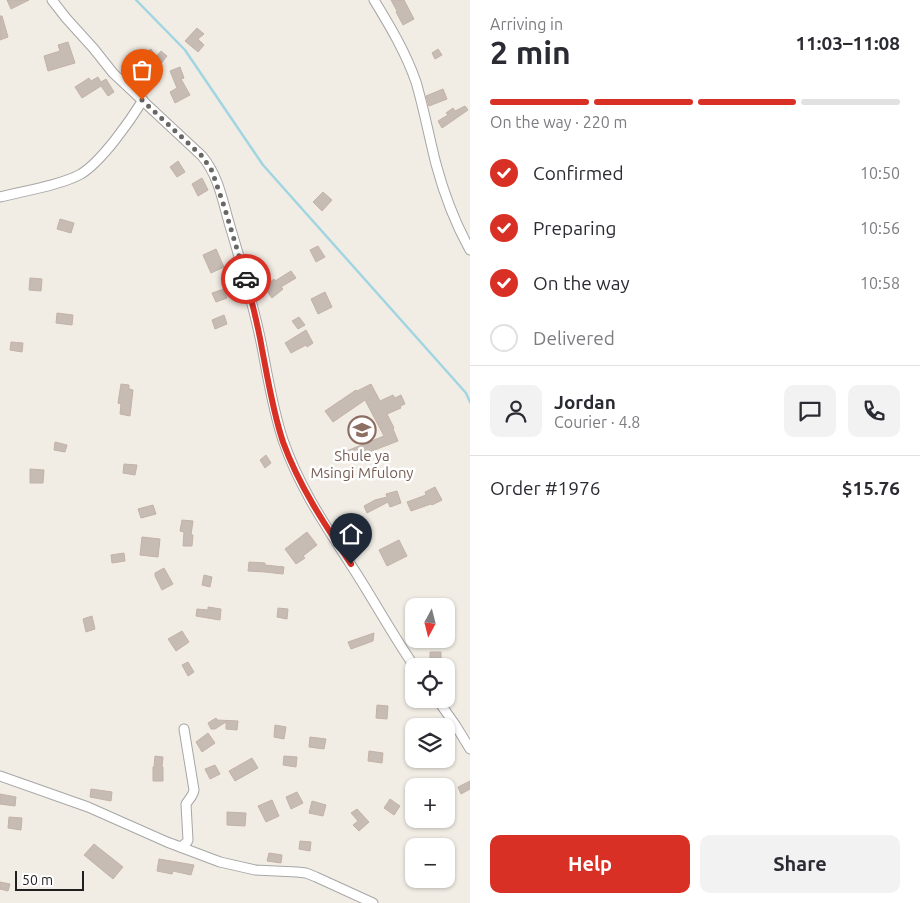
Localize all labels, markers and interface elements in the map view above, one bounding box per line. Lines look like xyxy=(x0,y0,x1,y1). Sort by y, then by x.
text: Arriving in xyxy=(490,15,563,33)
text: 11:03–11:08 xyxy=(795,32,900,54)
text: 2 min xyxy=(490,34,571,70)
pin xyxy=(121,49,163,100)
icon: bag xyxy=(128,56,156,84)
text: On the way · 220 m xyxy=(490,113,627,131)
icon: check xyxy=(490,159,518,187)
text: Confirmed xyxy=(533,162,624,184)
text: 10:50 xyxy=(860,164,900,182)
icon: check xyxy=(490,214,518,242)
text: Preparing xyxy=(533,217,617,239)
text: 10:56 xyxy=(860,219,900,237)
courier xyxy=(221,254,271,304)
icon: car xyxy=(232,265,260,293)
icon: check xyxy=(490,269,518,297)
text: On the way xyxy=(533,272,630,294)
text: 10:58 xyxy=(860,274,900,292)
text: Delivered xyxy=(533,327,615,349)
button: person xyxy=(490,385,542,437)
button: chat xyxy=(784,385,836,437)
button: phone xyxy=(848,385,900,437)
text: Jordan xyxy=(554,391,616,413)
text: Courier · 4.8 xyxy=(554,413,640,431)
school or university icon: Shule ya Msingi Mfulony xyxy=(347,415,377,445)
place label: Shule ya Msingi Mfulony xyxy=(310,447,414,481)
text: Order #1976 xyxy=(490,477,600,499)
text: $15.76 xyxy=(842,477,900,499)
pin xyxy=(330,513,372,564)
icon: home xyxy=(337,520,365,548)
north arrow xyxy=(405,598,455,648)
map controls xyxy=(405,598,455,888)
button: locate xyxy=(405,658,455,708)
button: layers xyxy=(405,718,455,768)
button: + xyxy=(405,778,455,828)
button: Help xyxy=(490,835,690,893)
button: Share xyxy=(700,835,900,893)
button: − xyxy=(405,838,455,888)
scale bar xyxy=(15,868,84,891)
text: 50 m xyxy=(22,872,53,888)

